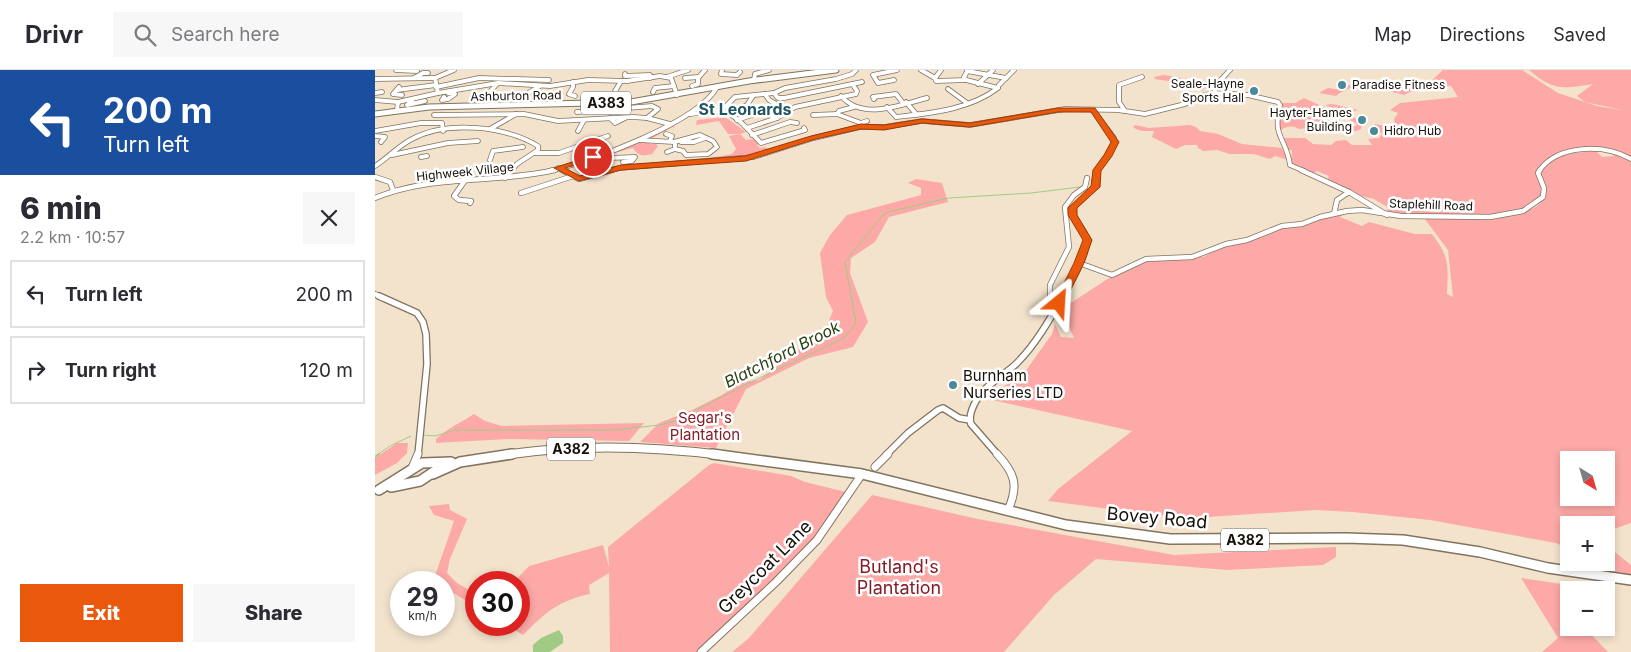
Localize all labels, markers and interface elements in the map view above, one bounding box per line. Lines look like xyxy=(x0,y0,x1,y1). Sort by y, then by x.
search box xyxy=(113,12,463,57)
text: Drivr xyxy=(25,20,83,49)
icon: search xyxy=(131,21,159,49)
text: Search here xyxy=(171,23,280,46)
text: Map xyxy=(1374,24,1412,45)
text: Directions xyxy=(1440,24,1525,45)
text: Saved xyxy=(1553,24,1606,45)
place label: Seale-Hayne Sports Hall xyxy=(1171,76,1244,105)
place label: Paradise Fitness xyxy=(1352,77,1445,92)
marker: Paradise Fitness xyxy=(1336,79,1348,91)
marker: Seale-Hayne Sports Hall xyxy=(1248,85,1260,97)
street label: Ashburton Road xyxy=(470,87,562,104)
text: 200 m xyxy=(103,89,212,131)
icon: left xyxy=(20,90,85,155)
road number: A383 xyxy=(581,92,631,114)
district label: St Leonards xyxy=(699,99,792,119)
place label: Hayter-Hames Building xyxy=(1270,105,1352,134)
marker: Hayter-Hames Building xyxy=(1356,114,1368,126)
place label: Hidro Hub xyxy=(1384,123,1441,138)
marker: Hidro Hub xyxy=(1368,125,1380,137)
text: Turn left xyxy=(103,131,189,157)
pin xyxy=(572,136,614,178)
icon: arrive xyxy=(579,143,607,171)
street label: Highweek Village xyxy=(415,159,514,184)
text: 6 min xyxy=(20,190,102,226)
button: close xyxy=(303,192,355,244)
street label: Staplehill Road xyxy=(1389,196,1473,213)
text: 2.2 km · 10:57 xyxy=(20,227,125,247)
position arrow xyxy=(1032,276,1084,328)
icon: left xyxy=(22,280,50,308)
text: Turn left xyxy=(65,283,143,306)
text: 200 m xyxy=(295,283,353,306)
water label: Blatchford Brook xyxy=(721,316,843,392)
icon: right xyxy=(22,356,50,384)
text: Turn right xyxy=(65,359,156,382)
text: 120 m xyxy=(300,359,353,382)
place label: Burnham Nurseries LTD xyxy=(963,366,1063,402)
marker: Burnham Nurseries LTD xyxy=(947,379,959,391)
park label: Segar's Plantation xyxy=(670,408,740,444)
road number: A382 xyxy=(547,438,595,460)
north arrow xyxy=(1560,451,1615,506)
map controls xyxy=(1560,451,1615,636)
street label: Bovey Road xyxy=(1106,503,1208,532)
street label: Greycoat Lane xyxy=(714,516,816,618)
button: + xyxy=(1560,516,1615,571)
road number: A382 xyxy=(1221,528,1269,552)
park label: Butland's Plantation xyxy=(857,556,941,598)
speed limit sign: 30 xyxy=(465,571,530,636)
button: − xyxy=(1560,581,1615,636)
text: 29 xyxy=(407,582,438,612)
button: Exit xyxy=(20,584,183,642)
button: Share xyxy=(193,584,355,642)
text: km/h xyxy=(408,608,437,623)

